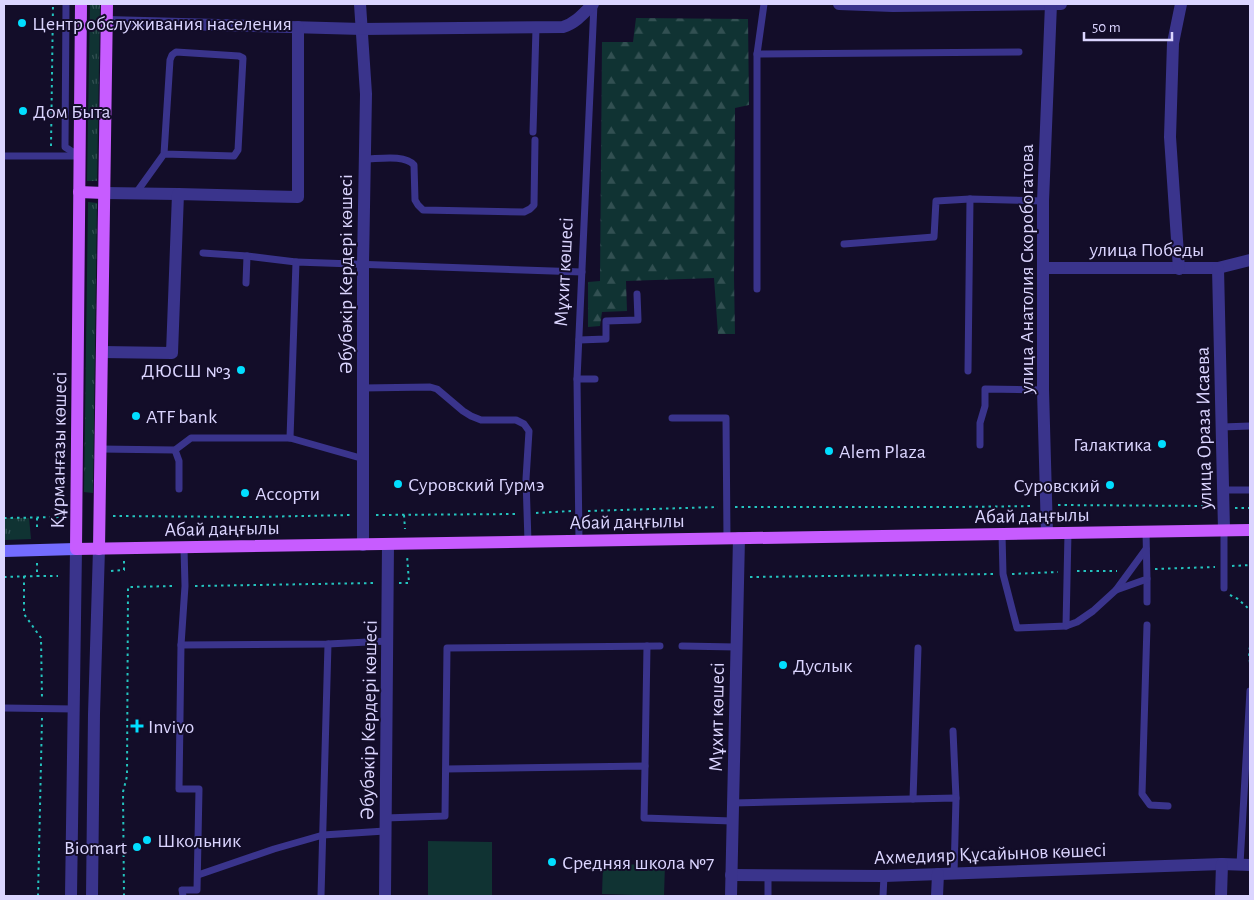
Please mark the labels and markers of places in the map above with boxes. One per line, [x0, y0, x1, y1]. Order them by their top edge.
place label: Центр обслуживания наcеления [32, 14, 292, 34]
marker: Центр обслуживания наcеления [16, 17, 28, 29]
place label: Дом Быта [33, 102, 111, 122]
marker: Дом Быта [17, 105, 29, 117]
place label: ДЮСШ №3 [142, 361, 231, 381]
marker: ДЮСШ №3 [235, 364, 247, 376]
place label: ATF bank [146, 407, 217, 427]
marker: ATF bank [130, 410, 142, 422]
place label: Галактика [1073, 435, 1152, 455]
marker: Галактика [1156, 438, 1168, 450]
place label: Alem Plaza [839, 442, 926, 462]
marker: Alem Plaza [823, 445, 835, 457]
place label: Суровский Гурмэ [408, 475, 544, 495]
place label: Суровский [1013, 476, 1100, 496]
marker: Суровский Гурмэ [392, 478, 404, 490]
marker: Суровский [1104, 479, 1116, 491]
place label: Ассорти [255, 484, 320, 504]
marker: Ассорти [239, 487, 251, 499]
place label: Дуслык [793, 656, 852, 676]
marker: Дуслык [777, 659, 789, 671]
place label: Invivo [148, 717, 194, 737]
marker: Invivo [130, 719, 144, 733]
place label: Школьник [157, 831, 241, 851]
marker: Школьник [141, 834, 153, 846]
place label: Biomart [64, 838, 128, 858]
marker: Biomart [131, 841, 143, 853]
place label: Средняя школа №7 [562, 853, 714, 873]
marker: Средняя школа №7 [546, 856, 558, 868]

